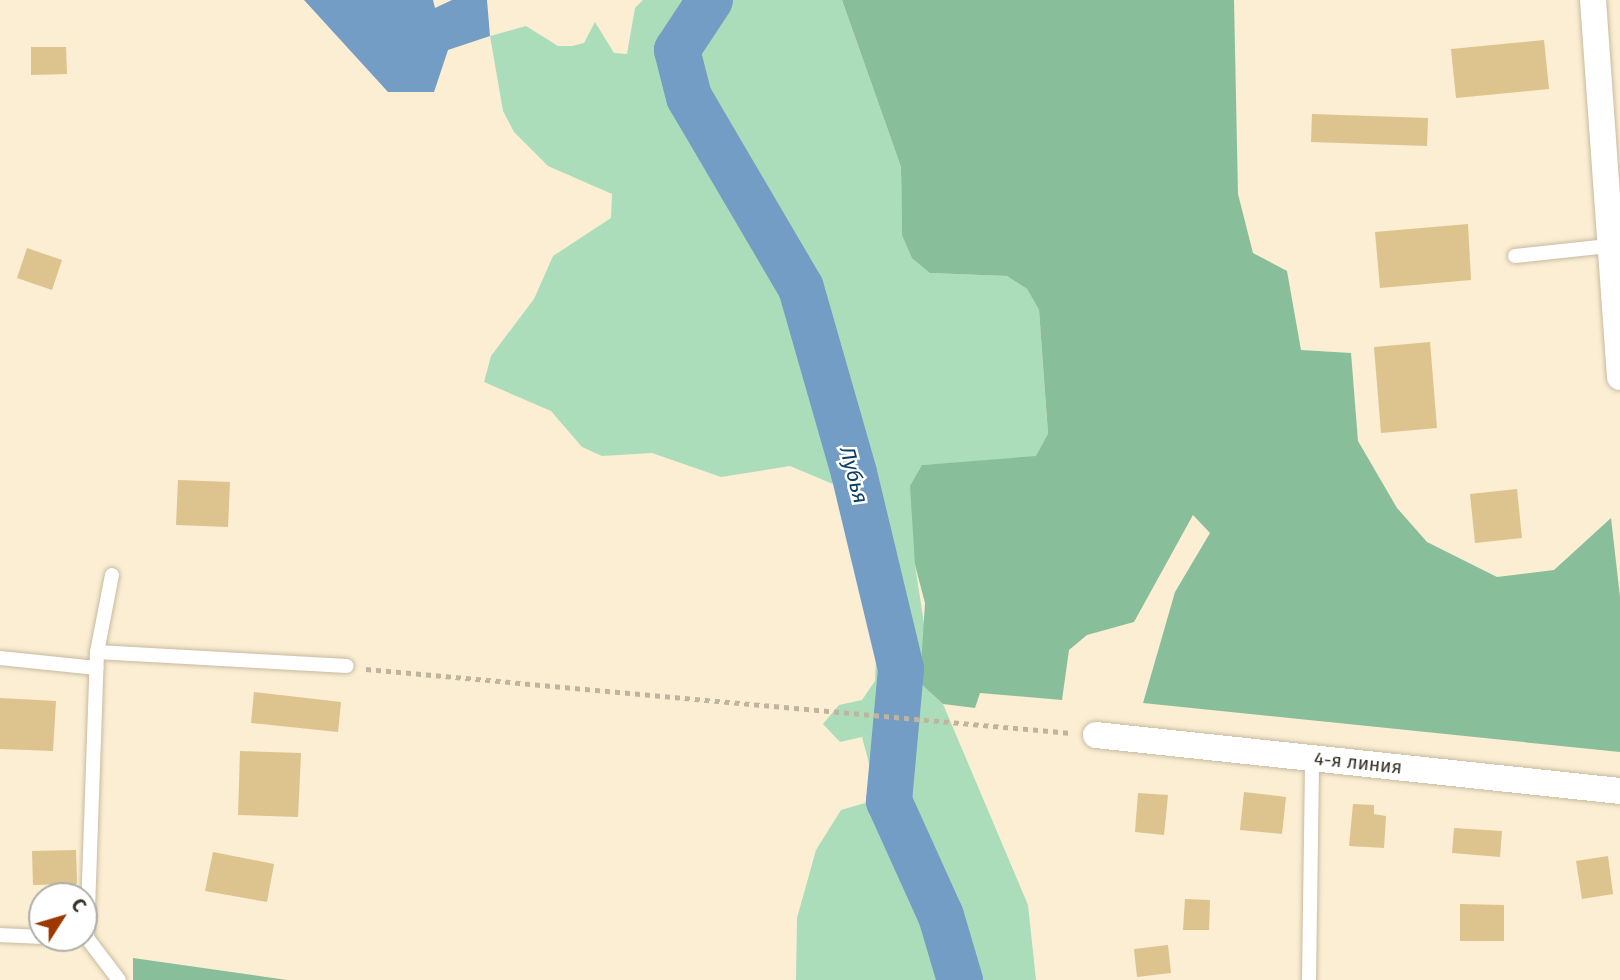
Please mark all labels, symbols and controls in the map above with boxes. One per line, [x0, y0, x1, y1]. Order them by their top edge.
water label: Лубья [834, 444, 874, 506]
street label: 4-я линия [1313, 747, 1403, 779]
north arrow [28, 882, 98, 952]
text: С [66, 894, 91, 917]

